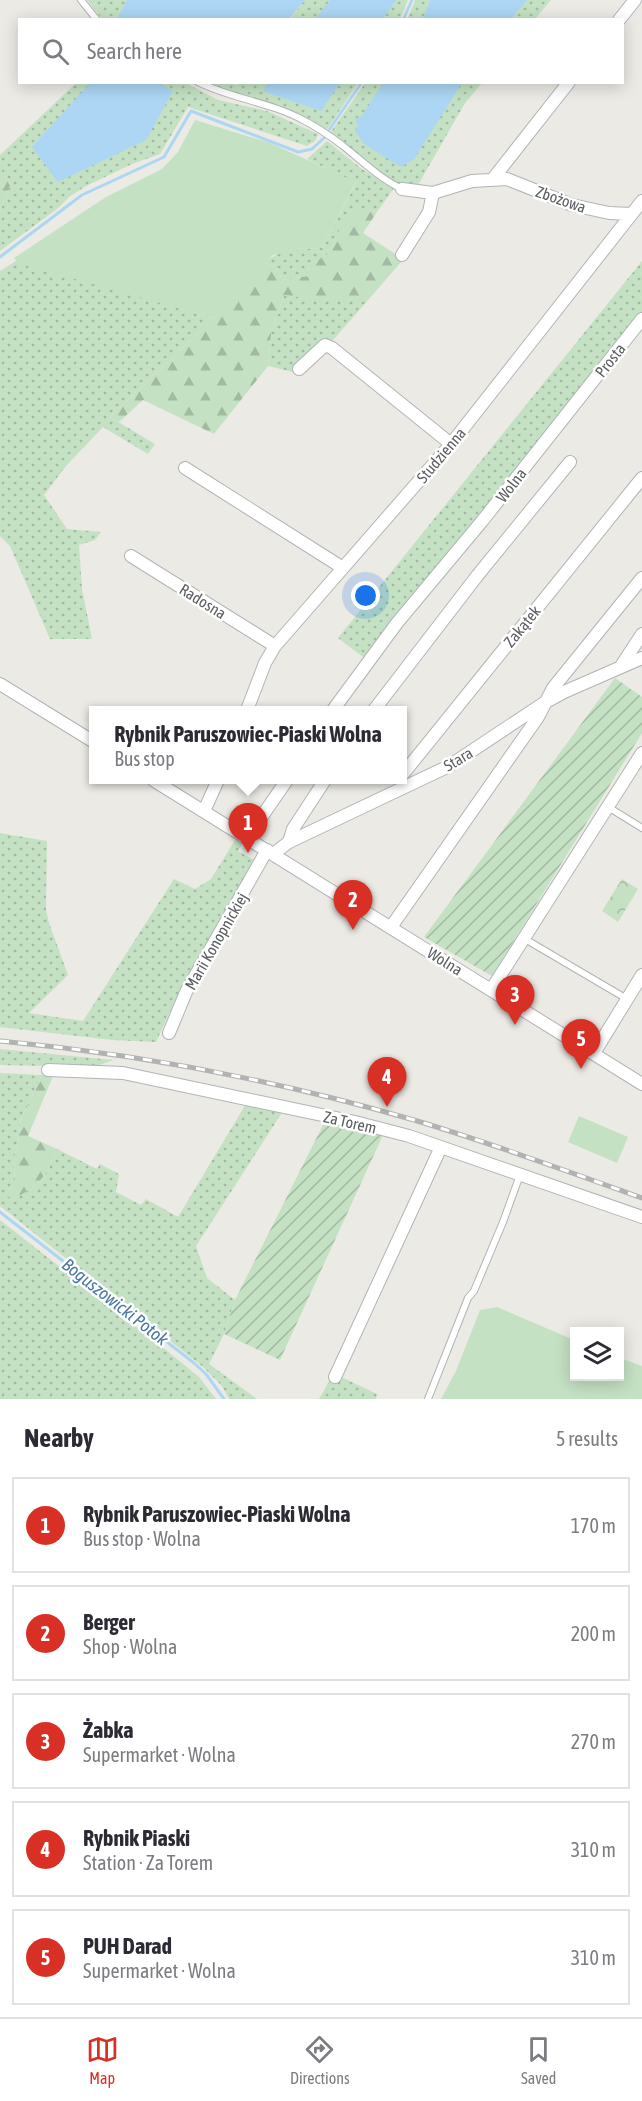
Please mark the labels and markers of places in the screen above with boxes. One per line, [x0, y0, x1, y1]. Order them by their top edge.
pin: 1 [228, 804, 268, 853]
pin: 2 [334, 880, 372, 930]
pin: 3 [496, 976, 534, 1025]
pin: 5 [562, 1020, 600, 1069]
pin: 4 [368, 1058, 406, 1107]

